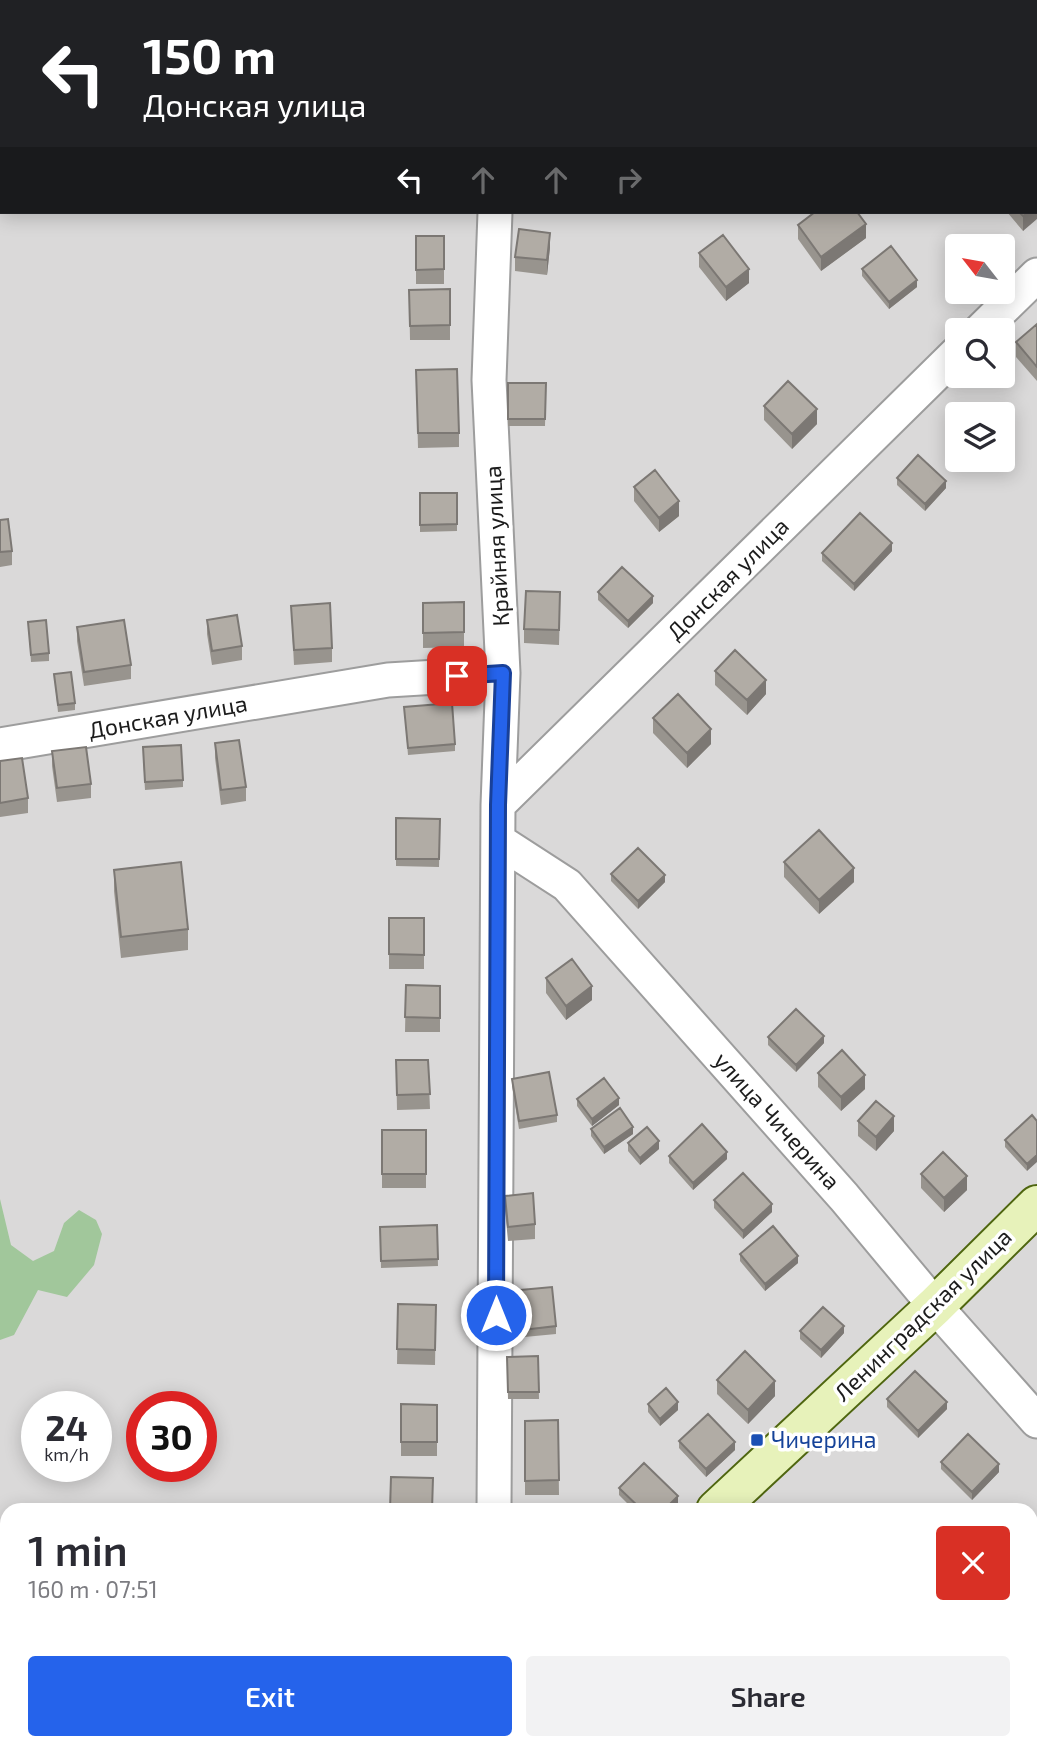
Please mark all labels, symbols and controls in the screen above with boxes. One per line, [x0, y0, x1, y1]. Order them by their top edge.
text: 150 m [143, 25, 276, 84]
icon: left [28, 28, 119, 119]
text: Донская улица [143, 85, 367, 123]
icon: left [391, 161, 429, 199]
icon: ahead [464, 161, 502, 199]
icon: ahead [537, 161, 575, 199]
icon: right [610, 161, 648, 199]
north arrow [945, 234, 1015, 304]
map controls [945, 234, 1015, 472]
button: search [945, 318, 1015, 388]
button: layers [945, 402, 1015, 472]
street label: Крайняя улица [478, 465, 515, 627]
street label: Донская улица [661, 512, 795, 646]
pin [427, 646, 487, 706]
icon: arrive [438, 657, 476, 695]
street label: Донская улица [86, 688, 250, 745]
street label: улица Чичерина [708, 1046, 847, 1195]
street label: Ленинградская улица [828, 1222, 1018, 1407]
position arrow [459, 1278, 533, 1352]
speed limit sign: 30 [126, 1391, 217, 1482]
text: 24 [45, 1406, 88, 1448]
place label: Чичерина [771, 1425, 877, 1453]
marker: Чичерина [749, 1432, 765, 1448]
text: km/h [44, 1443, 89, 1465]
text: 1 min [28, 1524, 128, 1574]
button: close [936, 1526, 1010, 1600]
text: 160 m · 07:51 [28, 1575, 158, 1603]
button: Exit [28, 1656, 512, 1736]
button: Share [526, 1656, 1010, 1736]

